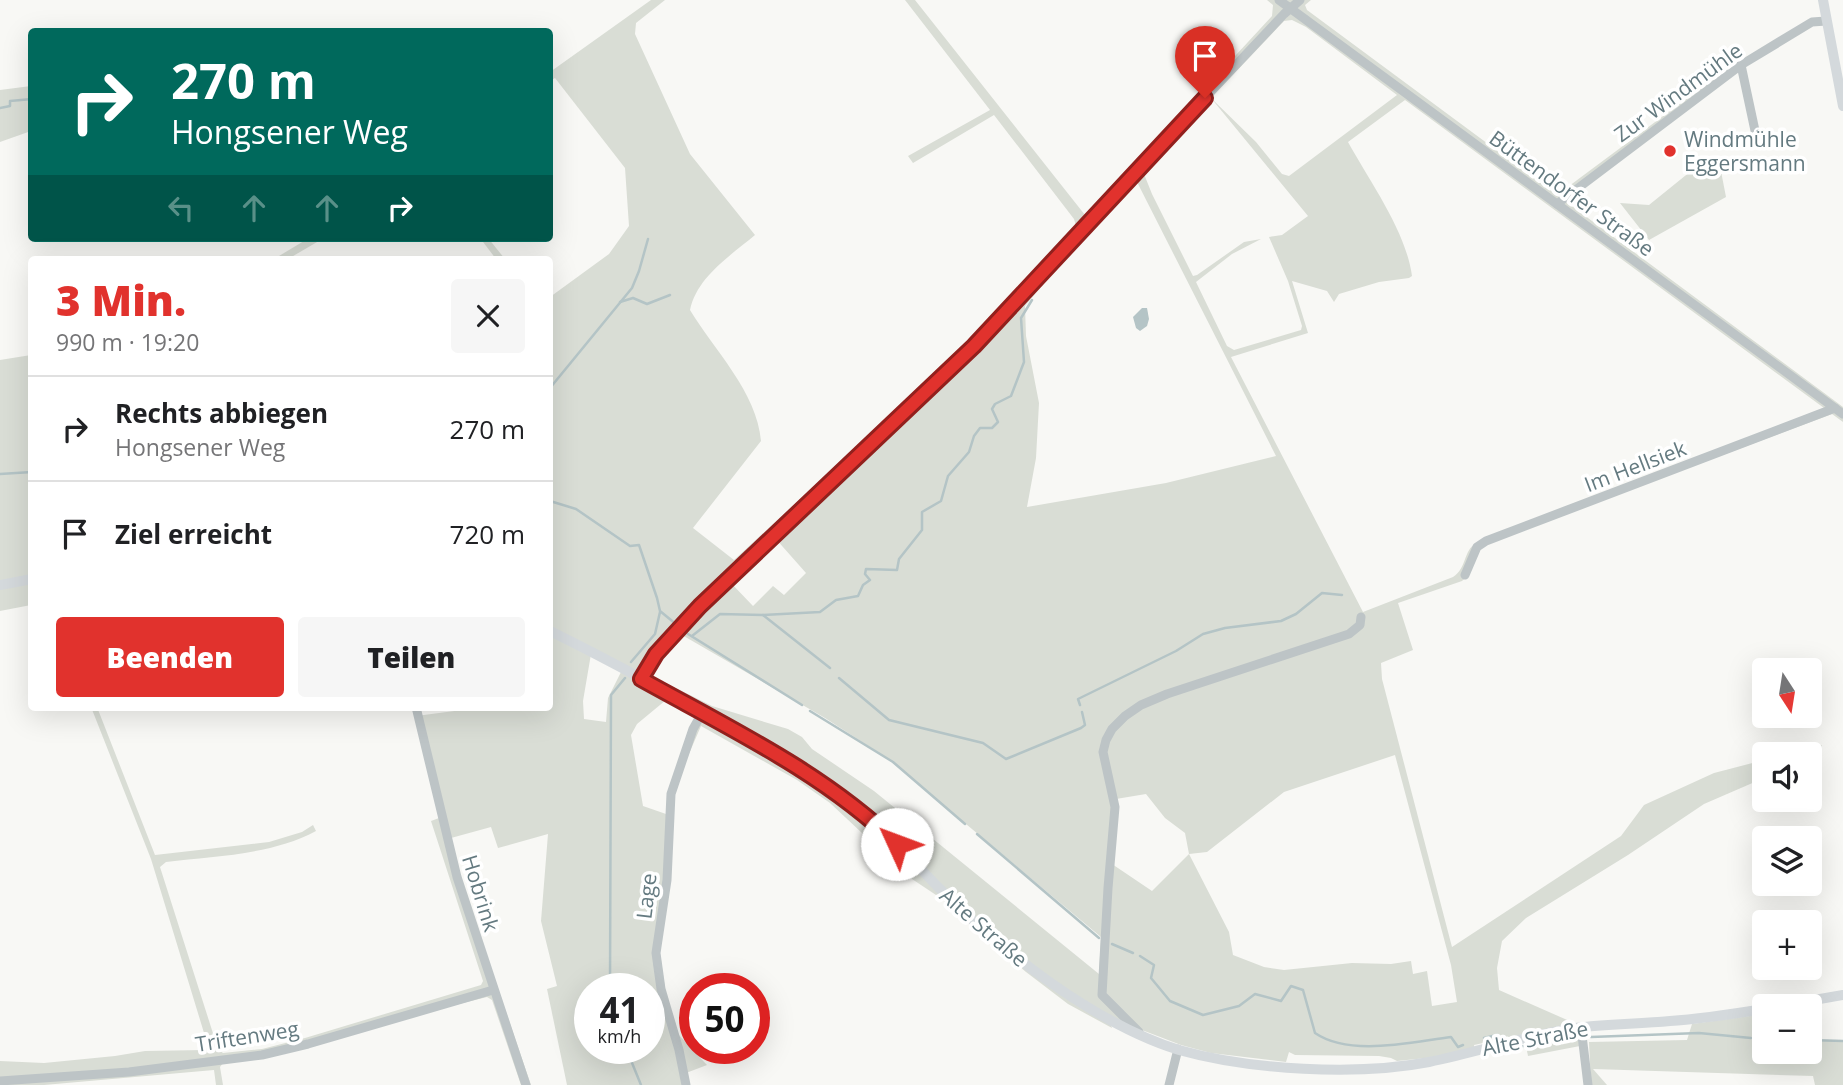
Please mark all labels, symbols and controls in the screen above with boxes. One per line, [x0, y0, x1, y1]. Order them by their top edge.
pin [1175, 26, 1235, 98]
street label: Zur Windmühle [1608, 36, 1748, 148]
icon: arrive [1186, 37, 1224, 75]
text: 270 m [171, 47, 316, 113]
icon: right [56, 56, 147, 147]
text: Hongsener Weg [171, 110, 408, 153]
street label: Büttendorfer Straße [1484, 124, 1660, 262]
place label: Windmühle Eggersmann [1684, 125, 1806, 177]
marker: Windmühle Eggersmann [1662, 143, 1678, 159]
icon: left [162, 189, 200, 227]
icon: ahead [235, 189, 273, 227]
icon: ahead [308, 189, 346, 227]
icon: right [381, 189, 419, 227]
text: 3 Min. [56, 271, 186, 328]
button: close [451, 279, 525, 353]
text: 990 m · 19:20 [56, 326, 199, 358]
text: Rechts abbiegen [115, 395, 328, 431]
icon: right [56, 410, 94, 448]
text: 270 m [450, 411, 525, 447]
text: Hongsener Weg [115, 431, 285, 463]
street label: Im Hellsiek [1580, 434, 1690, 498]
icon: arrive [56, 515, 94, 553]
text: Ziel erreicht [115, 516, 272, 552]
text: 720 m [450, 516, 525, 552]
button: Beenden [56, 617, 284, 697]
button: Teilen [298, 617, 525, 697]
north arrow [1752, 658, 1822, 728]
map controls [1752, 658, 1822, 1064]
button: sound [1752, 742, 1822, 812]
position arrow [860, 807, 934, 881]
button: layers [1752, 826, 1822, 896]
street label: Hobrink [456, 851, 506, 935]
street label: Lage [629, 872, 663, 920]
street label: Alte Straße [934, 881, 1034, 973]
button: + [1752, 910, 1822, 980]
speed limit sign: 50 [679, 973, 770, 1064]
text: 41 [599, 986, 640, 1033]
button: − [1752, 994, 1822, 1064]
street label: Triftenweg [193, 1014, 301, 1058]
street label: Alte Straße [1480, 1014, 1590, 1062]
text: km/h [598, 1024, 641, 1048]

